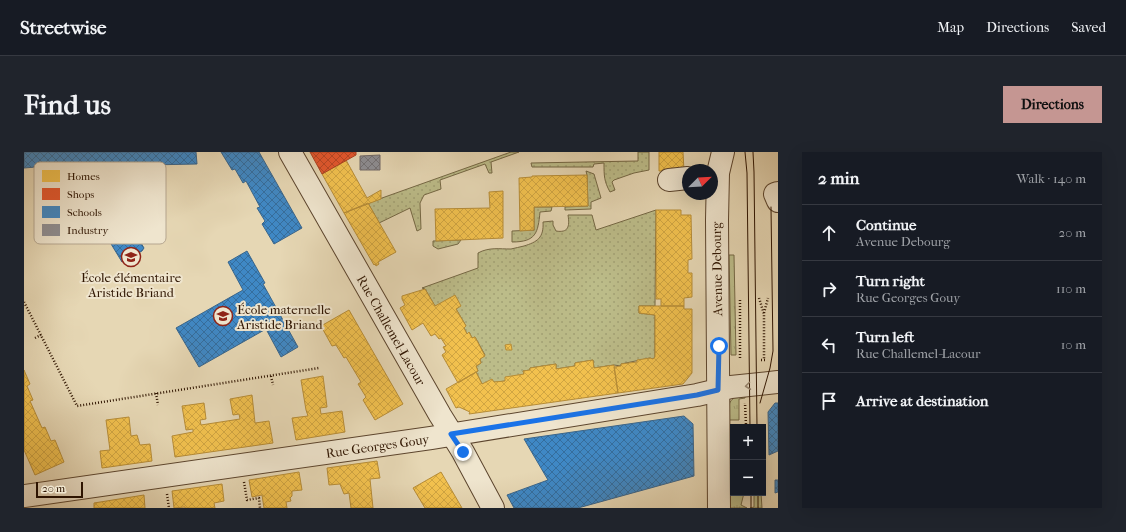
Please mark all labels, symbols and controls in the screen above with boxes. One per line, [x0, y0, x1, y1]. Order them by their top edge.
text: Streetwise [20, 17, 106, 39]
text: Map [937, 19, 964, 36]
text: Directions [986, 19, 1049, 36]
text: Saved [1071, 19, 1106, 36]
button: Directions [1003, 86, 1102, 123]
text: Find us [24, 88, 111, 121]
legend [34, 162, 166, 244]
north arrow [682, 164, 718, 200]
text: 2 min [818, 168, 859, 188]
text: Homes [67, 170, 100, 183]
text: Walk · 140 m [1017, 171, 1086, 186]
text: Shops [67, 188, 94, 201]
text: Schools [67, 206, 102, 219]
text: Continue [856, 216, 916, 234]
street label: Avenue Debourg [709, 221, 725, 317]
icon: ahead [818, 222, 840, 244]
text: Industry [67, 224, 109, 237]
text: 20 m [1059, 225, 1086, 240]
text: Avenue Debourg [856, 234, 950, 249]
school or university icon: École élémentaire Aristide Briand [120, 246, 142, 268]
place label: École élémentaire Aristide Briand [81, 270, 182, 300]
street label: Rue Challemel-Lacour [354, 272, 429, 388]
text: Turn right [856, 272, 925, 290]
icon: right [818, 278, 840, 300]
text: 110 m [1056, 281, 1086, 296]
text: Rue Georges Gouy [856, 290, 960, 305]
place label: École maternelle Aristide Briand [236, 302, 331, 332]
school or university icon: École maternelle Aristide Briand [212, 305, 234, 327]
text: Turn left [856, 328, 914, 346]
icon: left [818, 334, 840, 356]
route start [710, 337, 728, 355]
text: 10 m [1061, 337, 1086, 352]
text: Rue Challemel-Lacour [856, 346, 980, 361]
one-way arrow [745, 381, 751, 390]
icon: arrive [818, 390, 840, 412]
text: Arrive at destination [856, 392, 988, 410]
map controls [730, 424, 766, 496]
button: + [730, 424, 766, 460]
street label: Rue Georges Gouy [325, 431, 431, 460]
route end [454, 443, 472, 461]
button: − [730, 460, 766, 496]
scale bar [36, 480, 83, 499]
text: 20 m [42, 482, 65, 495]

